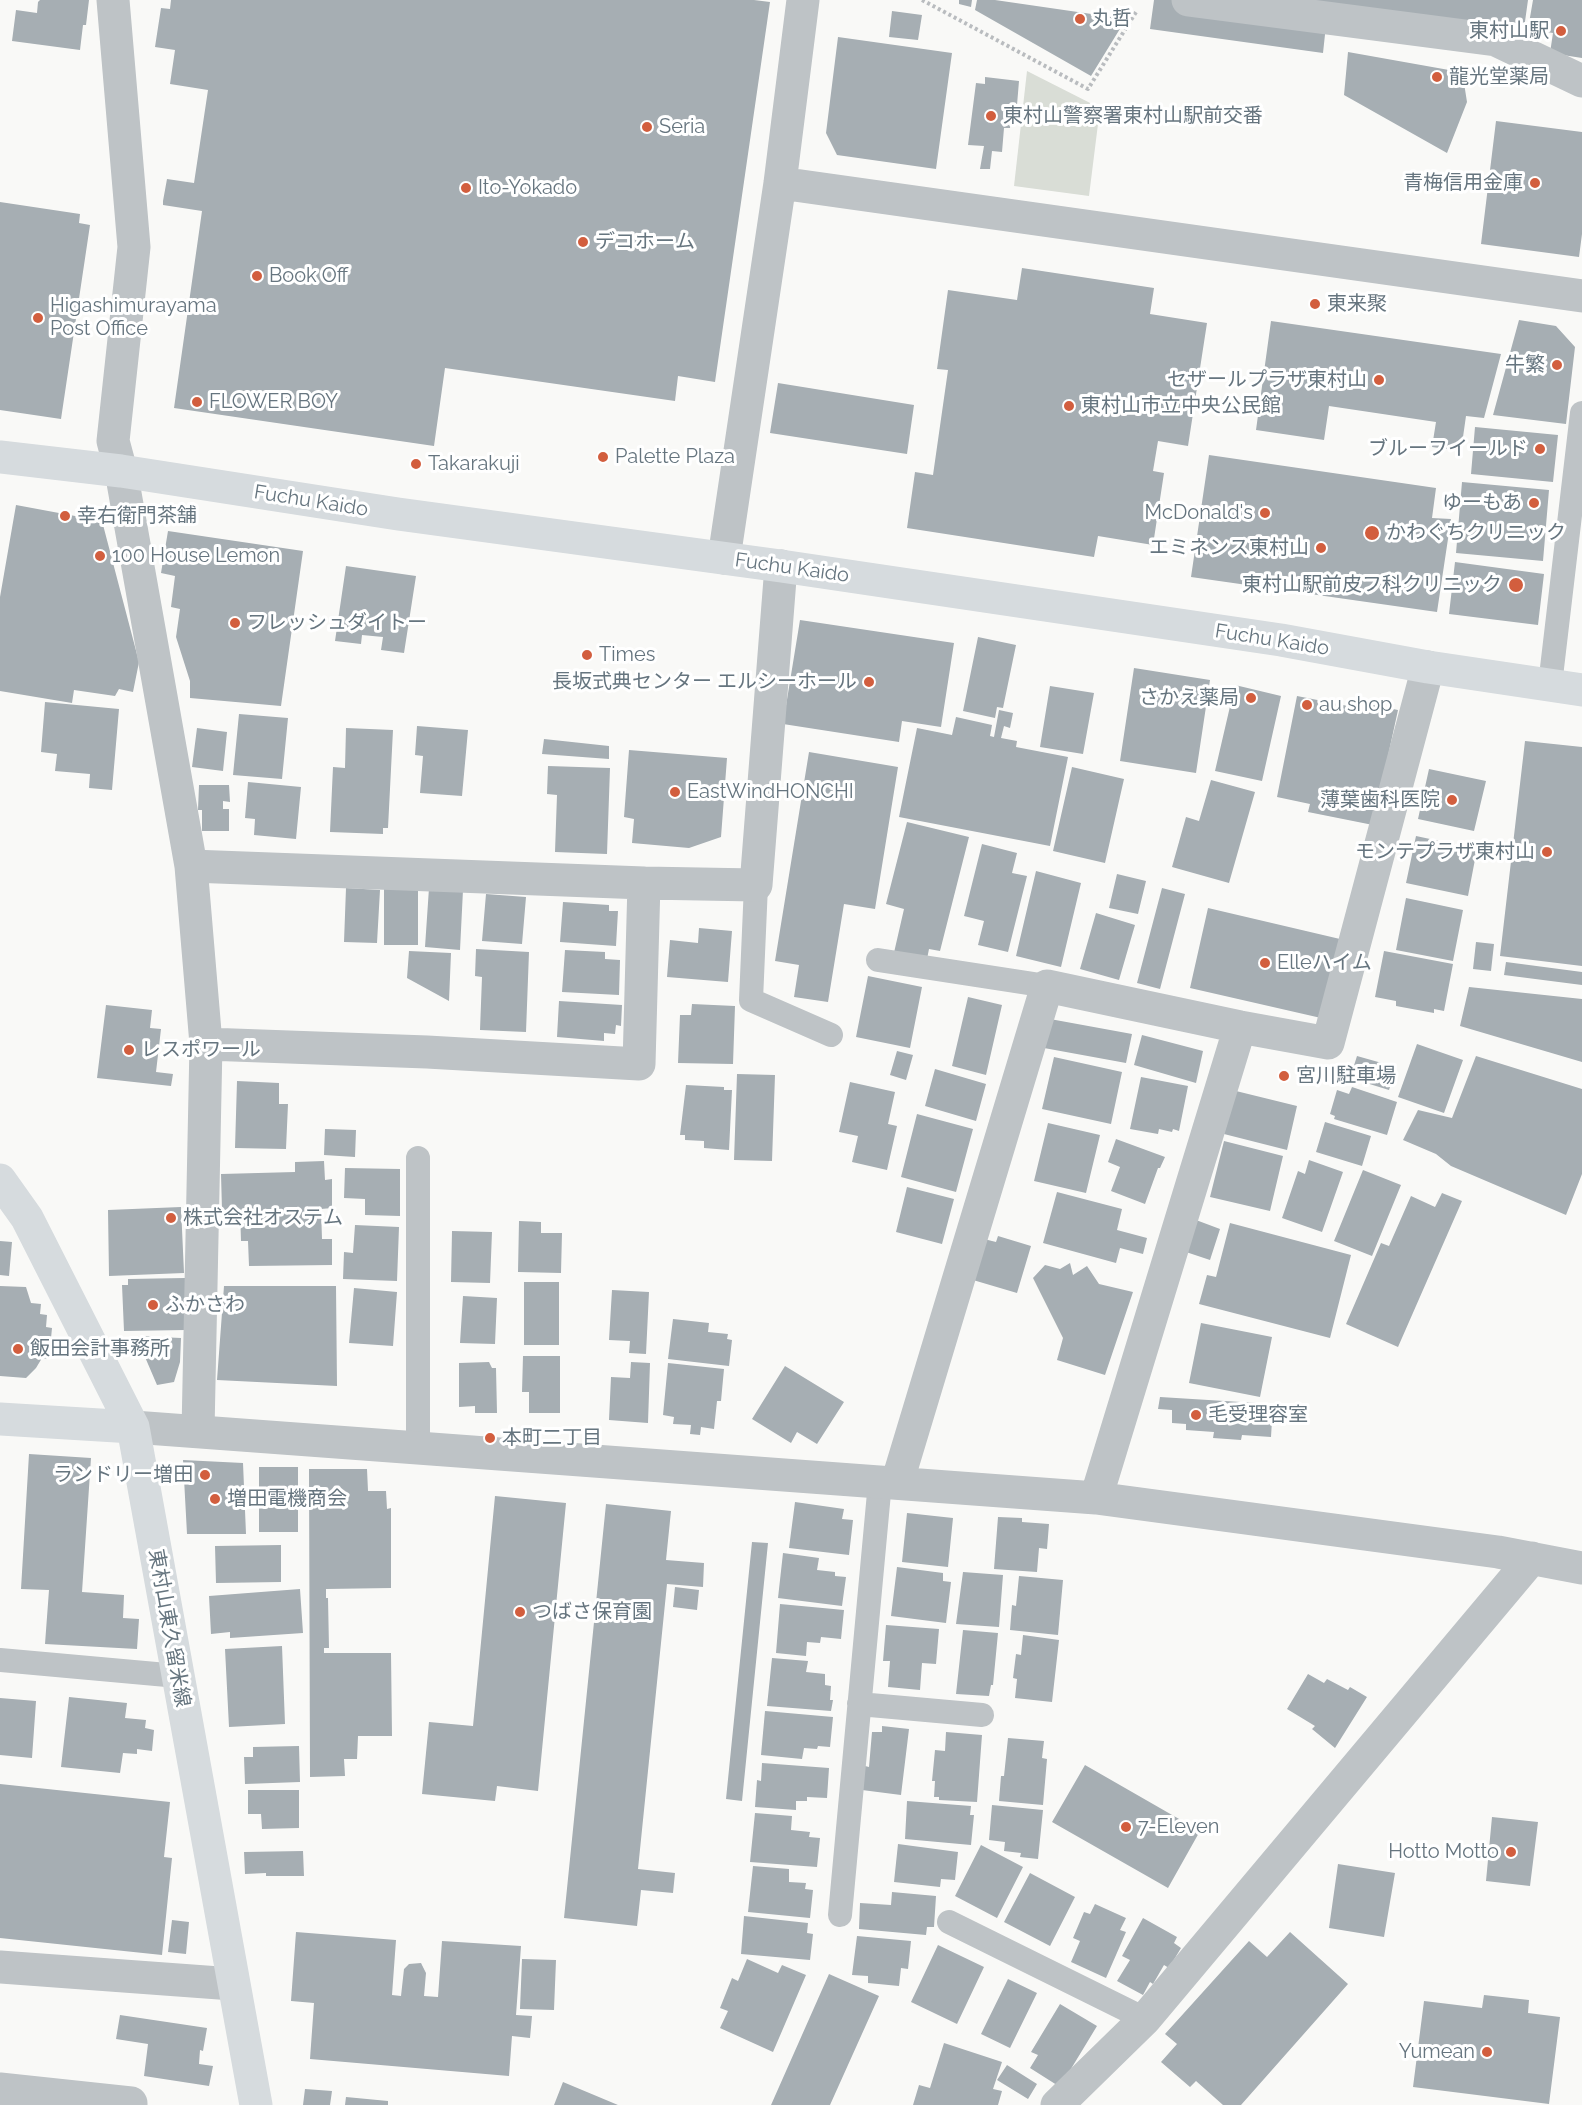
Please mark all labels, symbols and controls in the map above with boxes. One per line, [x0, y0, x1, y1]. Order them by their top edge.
place label: 丸哲 [1092, 7, 1132, 31]
marker: 丸哲 [1073, 12, 1087, 26]
place label: 東村山駅 [1469, 19, 1549, 43]
marker: 東村山駅 [1554, 24, 1568, 38]
place label: 龍光堂薬局 [1449, 65, 1549, 89]
marker: 龍光堂薬局 [1430, 70, 1444, 84]
place label: 東村山警察署東村山駅前交番 [1003, 104, 1263, 128]
marker: 東村山警察署東村山駅前交番 [984, 109, 998, 123]
place label: Seria [659, 115, 705, 139]
marker: Seria [640, 120, 654, 134]
place label: 青梅信用金庫 [1403, 171, 1523, 195]
place label: Ito-Yokado [478, 176, 577, 200]
marker: 青梅信用金庫 [1528, 176, 1542, 190]
marker: Ito-Yokado [459, 181, 473, 195]
place label: デコホーム [595, 230, 695, 254]
marker: デコホーム [576, 235, 590, 249]
place label: Book Off [269, 264, 348, 288]
marker: Book Off [250, 269, 264, 283]
place label: 東来聚 [1327, 292, 1387, 316]
place label: Higashimurayama Post Office [50, 294, 217, 341]
marker: 東来聚 [1308, 297, 1322, 311]
marker: Higashimurayama Post Office [31, 311, 45, 325]
place label: 牛繁 [1505, 353, 1545, 377]
marker: 牛繁 [1550, 358, 1564, 372]
place label: セザールプラザ東村山 [1167, 368, 1367, 392]
marker: セザールプラザ東村山 [1372, 373, 1386, 387]
place label: FLOWER BOY [209, 390, 338, 414]
place label: 東村山市立中央公民館 [1081, 394, 1281, 418]
marker: FLOWER BOY [190, 395, 204, 409]
marker: 東村山市立中央公民館 [1062, 399, 1076, 413]
place label: ブルーフイールド [1368, 437, 1528, 461]
marker: ブルーフイールド [1533, 442, 1547, 456]
place label: Palette Plaza [615, 445, 735, 469]
marker: Palette Plaza [596, 450, 610, 464]
place label: Takarakuji [428, 452, 520, 476]
marker: Takarakuji [409, 457, 423, 471]
street label: Fuchu Kaido [252, 480, 370, 522]
place label: ゆーもあ [1442, 491, 1522, 515]
marker: ゆーもあ [1527, 496, 1541, 510]
place label: McDonald's [1145, 501, 1253, 525]
place label: 幸右衛門茶舗 [77, 504, 197, 528]
marker: McDonald's [1258, 506, 1272, 520]
marker: 幸右衛門茶舗 [58, 509, 72, 523]
place label: かわぐちクリニック [1386, 521, 1566, 545]
marker: かわぐちクリニック [1363, 524, 1381, 542]
place label: エミネンス東村山 [1149, 536, 1309, 560]
marker: エミネンス東村山 [1314, 541, 1328, 555]
place label: 100 House Lemon [112, 544, 280, 568]
street label: Fuchu Kaido [733, 548, 851, 588]
marker: 100 House Lemon [93, 549, 107, 563]
place label: 東村山駅前皮フ科クリニック [1242, 573, 1502, 597]
marker: 東村山駅前皮フ科クリニック [1507, 576, 1525, 594]
place label: フレッシュダイトー [247, 611, 427, 635]
marker: フレッシュダイトー [228, 616, 242, 630]
street label: Fuchu Kaido [1213, 619, 1331, 661]
place label: Times [599, 643, 655, 667]
marker: Times [580, 648, 594, 662]
place label: 長坂式典センター エルシーホール [552, 670, 857, 694]
marker: 長坂式典センター エルシーホール [862, 675, 876, 689]
place label: さかえ薬局 [1139, 686, 1239, 710]
marker: さかえ薬局 [1244, 691, 1258, 705]
place label: au shop [1319, 693, 1392, 717]
marker: au shop [1300, 698, 1314, 712]
place label: EastWindHONCHI [687, 780, 854, 804]
marker: EastWindHONCHI [668, 785, 682, 799]
place label: 薄葉歯科医院 [1320, 788, 1440, 812]
marker: 薄葉歯科医院 [1445, 793, 1459, 807]
place label: モンテプラザ東村山 [1355, 840, 1535, 864]
marker: モンテプラザ東村山 [1540, 845, 1554, 859]
place label: Elleハイム [1277, 951, 1372, 975]
marker: Elleハイム [1258, 956, 1272, 970]
place label: レスポワール [141, 1038, 261, 1062]
marker: レスポワール [122, 1043, 136, 1057]
place label: 宮川駐車場 [1296, 1064, 1396, 1088]
marker: 宮川駐車場 [1277, 1069, 1291, 1083]
place label: 株式会社オステム [183, 1206, 343, 1230]
marker: 株式会社オステム [164, 1211, 178, 1225]
place label: ふかさわ [165, 1293, 245, 1317]
marker: ふかさわ [146, 1298, 160, 1312]
place label: 飯田会計事務所 [30, 1337, 170, 1361]
marker: 飯田会計事務所 [11, 1342, 25, 1356]
place label: 毛受理容室 [1208, 1403, 1308, 1427]
marker: 毛受理容室 [1189, 1408, 1203, 1422]
place label: 本町二丁目 [502, 1426, 602, 1450]
marker: 本町二丁目 [483, 1431, 497, 1445]
place label: ランドリー増田 [53, 1463, 193, 1487]
marker: ランドリー増田 [198, 1468, 212, 1482]
place label: 増田電機商会 [227, 1487, 347, 1511]
marker: 増田電機商会 [208, 1492, 222, 1506]
street label: 東村山東久留米線 [143, 1547, 195, 1709]
place label: つばさ保育園 [532, 1600, 652, 1624]
marker: つばさ保育園 [513, 1605, 527, 1619]
place label: 7-Eleven [1138, 1815, 1219, 1839]
marker: 7-Eleven [1119, 1820, 1133, 1834]
place label: Hotto Motto [1388, 1840, 1499, 1864]
marker: Hotto Motto [1504, 1845, 1518, 1859]
place label: Yumean [1399, 2040, 1475, 2064]
marker: Yumean [1480, 2045, 1494, 2059]

